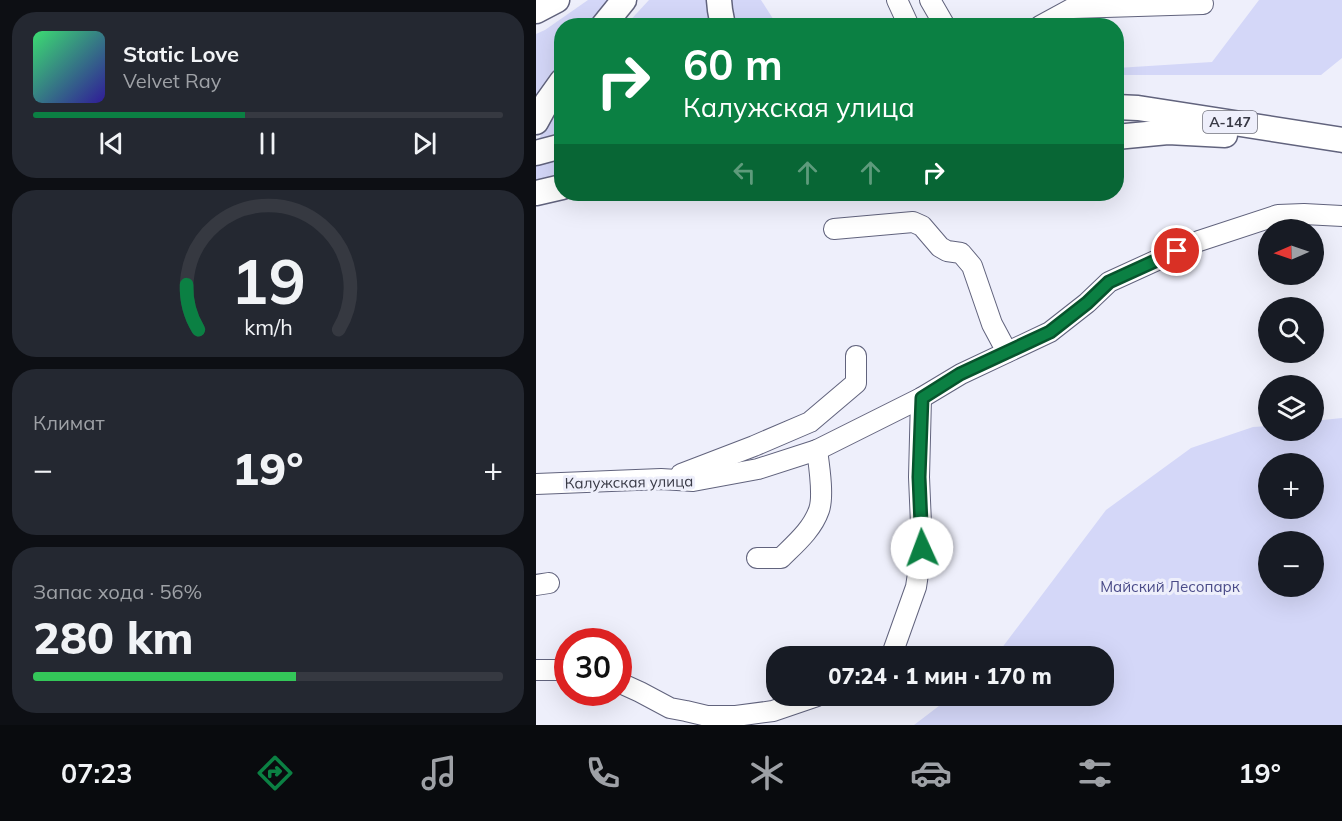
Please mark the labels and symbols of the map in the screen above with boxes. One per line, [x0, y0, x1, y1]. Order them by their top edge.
road number: А-147 [1203, 111, 1257, 133]
north arrow [1258, 219, 1324, 285]
pin [1151, 225, 1202, 276]
street label: Калужская улица [564, 471, 694, 493]
position arrow [890, 516, 954, 580]
park label: Майский Лесопарк [1100, 577, 1241, 596]
speed limit sign: 30 [554, 628, 632, 706]

